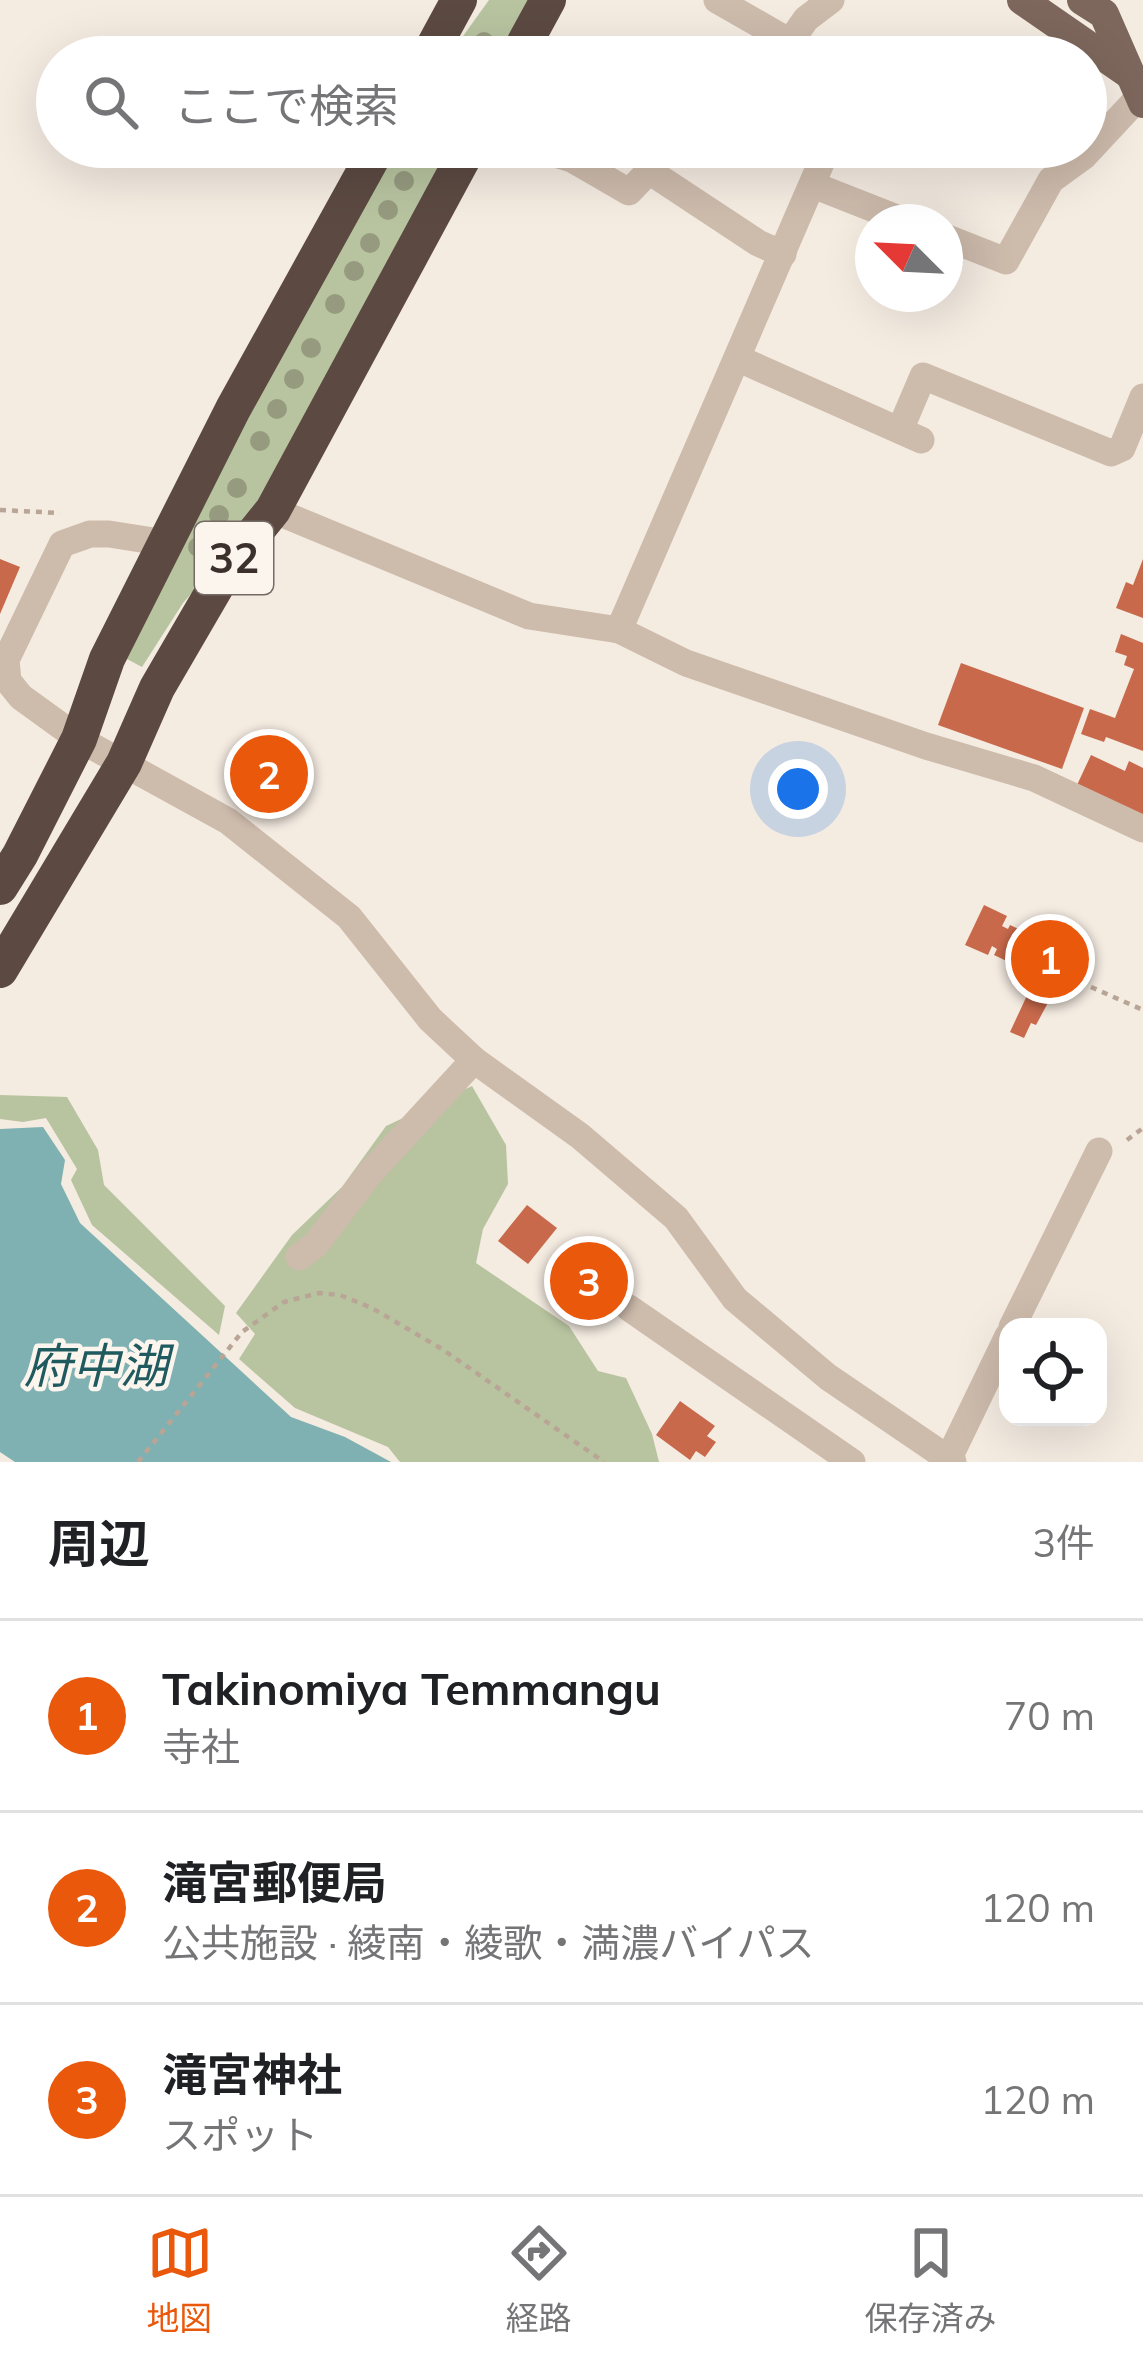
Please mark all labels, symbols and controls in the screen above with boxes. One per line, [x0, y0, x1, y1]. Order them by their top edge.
search box [36, 36, 1107, 168]
icon: search [78, 69, 144, 135]
text: ここで検索 [174, 77, 399, 133]
north arrow [855, 204, 963, 312]
road number: 32 [195, 522, 273, 594]
pin: 2 [230, 729, 308, 819]
your location [768, 759, 828, 819]
pin: 1 [1011, 914, 1089, 1004]
pin: 3 [550, 1236, 628, 1326]
map controls [999, 1318, 1107, 1426]
button: locate [999, 1318, 1107, 1426]
water label: 府中湖 [24, 1335, 175, 1395]
text: 周辺 [48, 1511, 150, 1575]
text: 3件 [1033, 1518, 1095, 1567]
text: Takinomiya Temmangu [162, 1660, 661, 1716]
text: 1 [75, 1691, 99, 1740]
text: 70 m [1004, 1691, 1095, 1740]
text: 寺社 [162, 1722, 240, 1771]
text: 滝宮郵便局 [162, 1854, 387, 1910]
text: 2 [75, 1883, 99, 1932]
text: 120 m [980, 1883, 1095, 1932]
text: 公共施設 · 綾南・綾歌・満濃バイパス [162, 1918, 815, 1967]
text: 滝宮神社 [162, 2046, 342, 2102]
text: 3 [75, 2075, 99, 2124]
text: 120 m [980, 2075, 1095, 2124]
text: スポット [162, 2110, 318, 2159]
tab: 地図 [147, 2220, 213, 2340]
tab: 経路 [506, 2220, 572, 2340]
tab: 保存済み [865, 2220, 997, 2340]

